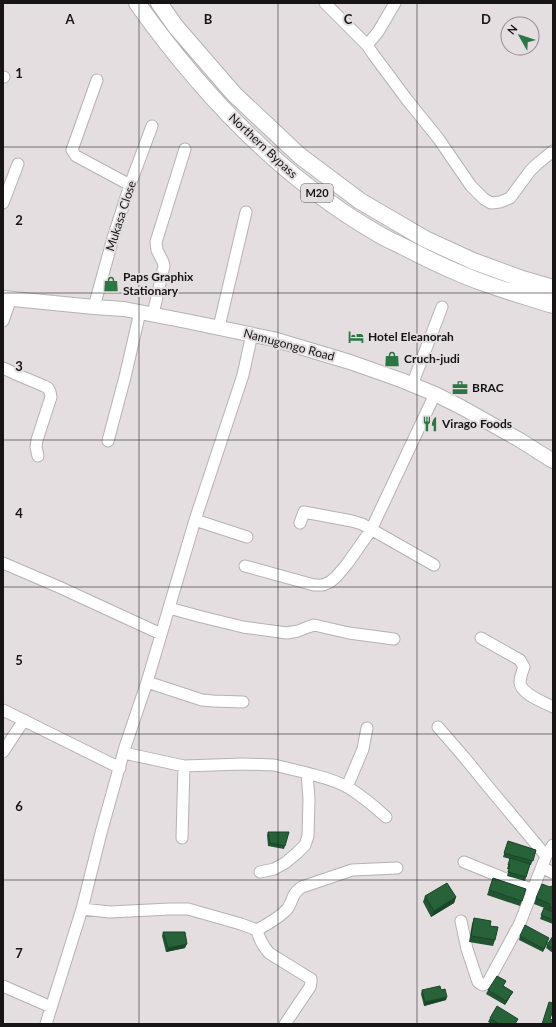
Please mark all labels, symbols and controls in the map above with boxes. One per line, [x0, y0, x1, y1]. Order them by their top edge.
text: A [64, 11, 75, 27]
text: B [204, 11, 213, 27]
text: C [344, 11, 353, 27]
text: D [481, 11, 491, 27]
north arrow [500, 16, 540, 56]
text: N [504, 22, 520, 37]
text: 1 [15, 65, 23, 81]
street label: Northern Bypass [226, 110, 301, 181]
street label: Mukasa Close [102, 179, 139, 253]
road number: M20 [301, 184, 333, 202]
text: 2 [15, 212, 23, 228]
place label: Paps Graphix Stationary [123, 269, 194, 298]
shop icon: Paps Graphix Stationary [102, 275, 120, 293]
street label: Namugongo Road [242, 325, 336, 364]
hotel icon: Hotel Eleanorah [347, 328, 365, 346]
place label: Hotel Eleanorah [368, 329, 454, 344]
shop icon: Cruch-judi [383, 350, 401, 368]
place label: Cruch-judi [404, 351, 460, 366]
text: 3 [15, 358, 23, 374]
office icon: BRAC [451, 379, 469, 397]
place label: BRAC [472, 380, 504, 395]
restaurant icon: Virago Foods [421, 415, 439, 433]
place label: Virago Foods [441, 416, 512, 431]
text: 4 [15, 505, 23, 521]
text: 5 [15, 652, 23, 668]
text: 6 [15, 798, 23, 814]
text: 7 [15, 945, 23, 961]

